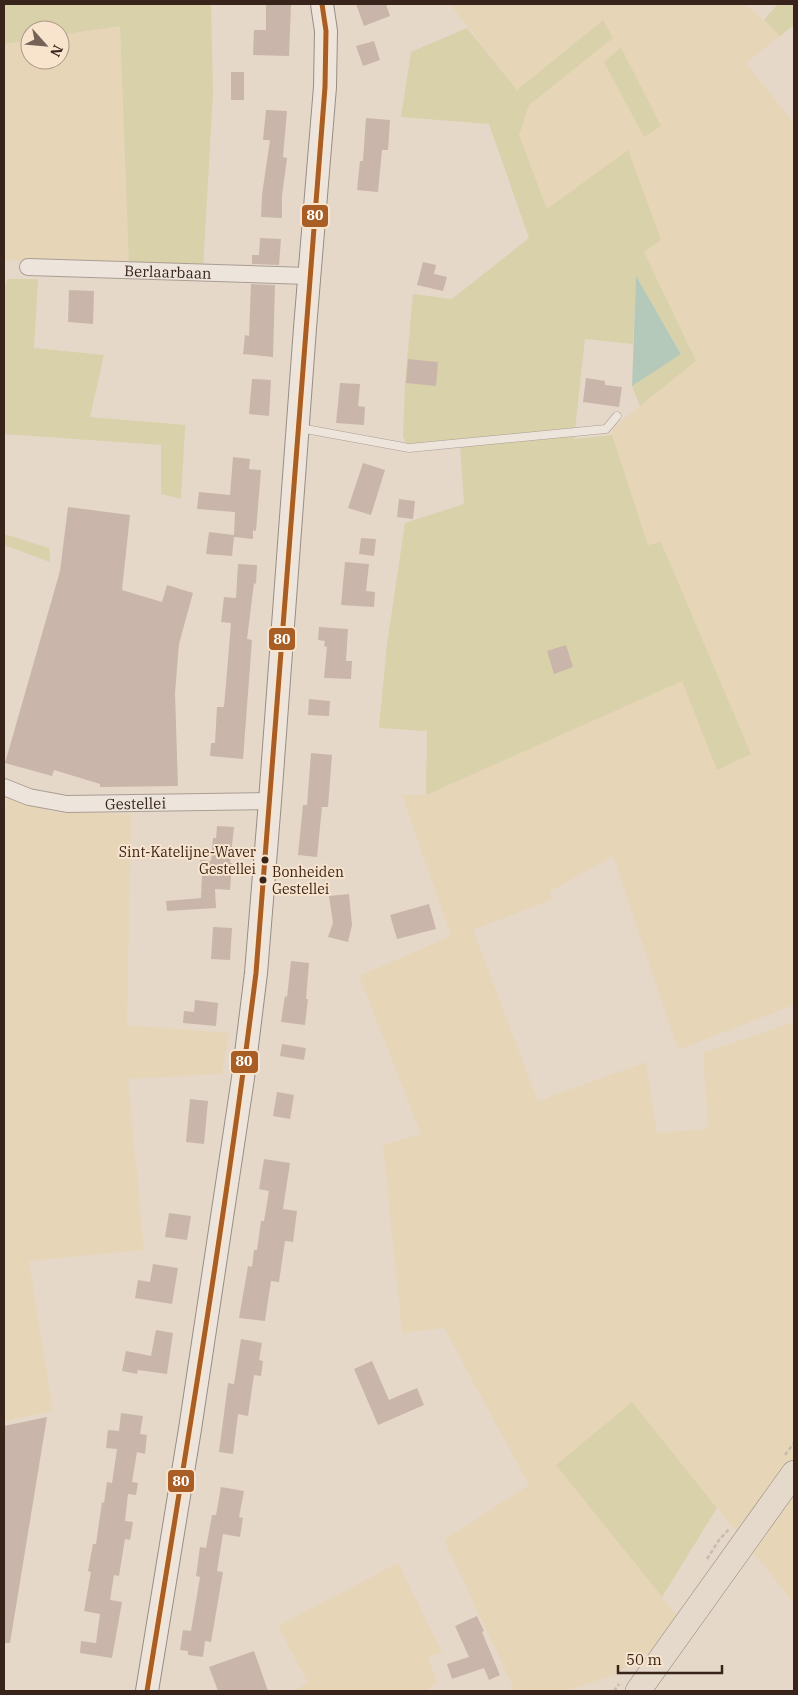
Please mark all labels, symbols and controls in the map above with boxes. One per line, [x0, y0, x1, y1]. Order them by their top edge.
north arrow [20, 20, 70, 70]
text: N [46, 42, 67, 60]
line badge: 80 [301, 204, 329, 228]
text: 80 [307, 206, 323, 224]
street label: Berlaarbaan [124, 261, 212, 282]
line badge: 80 [268, 627, 296, 651]
text: 80 [274, 630, 290, 648]
street label: Gestellei [105, 793, 166, 813]
place label: Sint-Katelijne-Waver Gestellei [119, 843, 257, 878]
marker: Sint-Katelijne-Waver Gestellei [260, 855, 270, 865]
place label: Bonheiden Gestellei [272, 863, 344, 898]
marker: Bonheiden Gestellei [258, 875, 268, 885]
line badge: 80 [230, 1050, 259, 1074]
text: 80 [236, 1052, 252, 1070]
line badge: 80 [167, 1469, 195, 1493]
text: 80 [173, 1472, 189, 1490]
scale bar [618, 1642, 722, 1674]
text: 50 m [626, 1650, 662, 1669]

